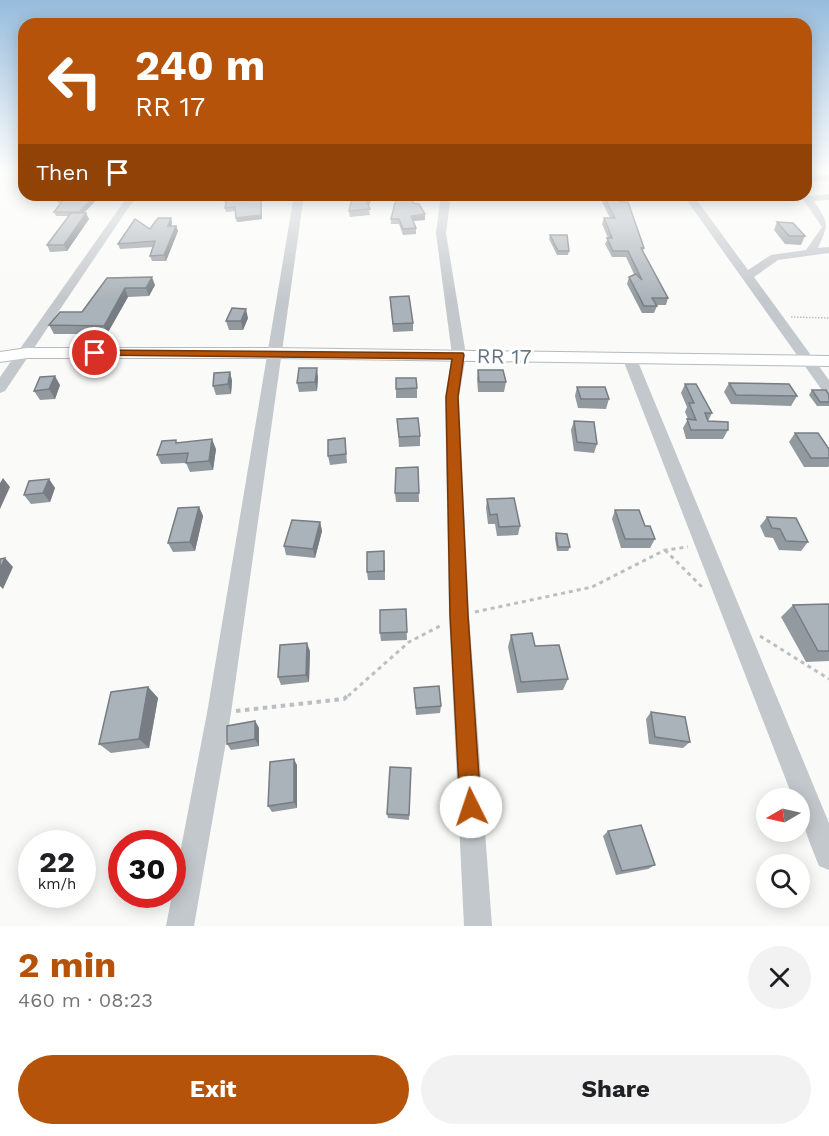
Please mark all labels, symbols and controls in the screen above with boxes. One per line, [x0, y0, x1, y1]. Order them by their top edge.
text: 240 m [135, 41, 265, 90]
icon: left [36, 42, 114, 120]
text: RR 17 [135, 91, 205, 123]
icon: arrive [101, 156, 134, 189]
text: Then [36, 160, 89, 185]
pin [69, 327, 120, 378]
icon: arrive [78, 336, 111, 369]
street label: RR 17 [476, 343, 532, 369]
position arrow [439, 775, 503, 839]
north arrow [756, 788, 810, 842]
map controls [756, 788, 810, 908]
speed limit sign: 30 [108, 830, 186, 908]
text: 22 [39, 844, 75, 879]
button: search [756, 854, 810, 908]
text: km/h [38, 875, 76, 893]
text: 2 min [18, 944, 116, 986]
button: close [748, 946, 811, 1009]
text: 460 m · 08:23 [18, 988, 153, 1012]
button: Exit [18, 1055, 409, 1124]
button: Share [421, 1055, 811, 1124]

